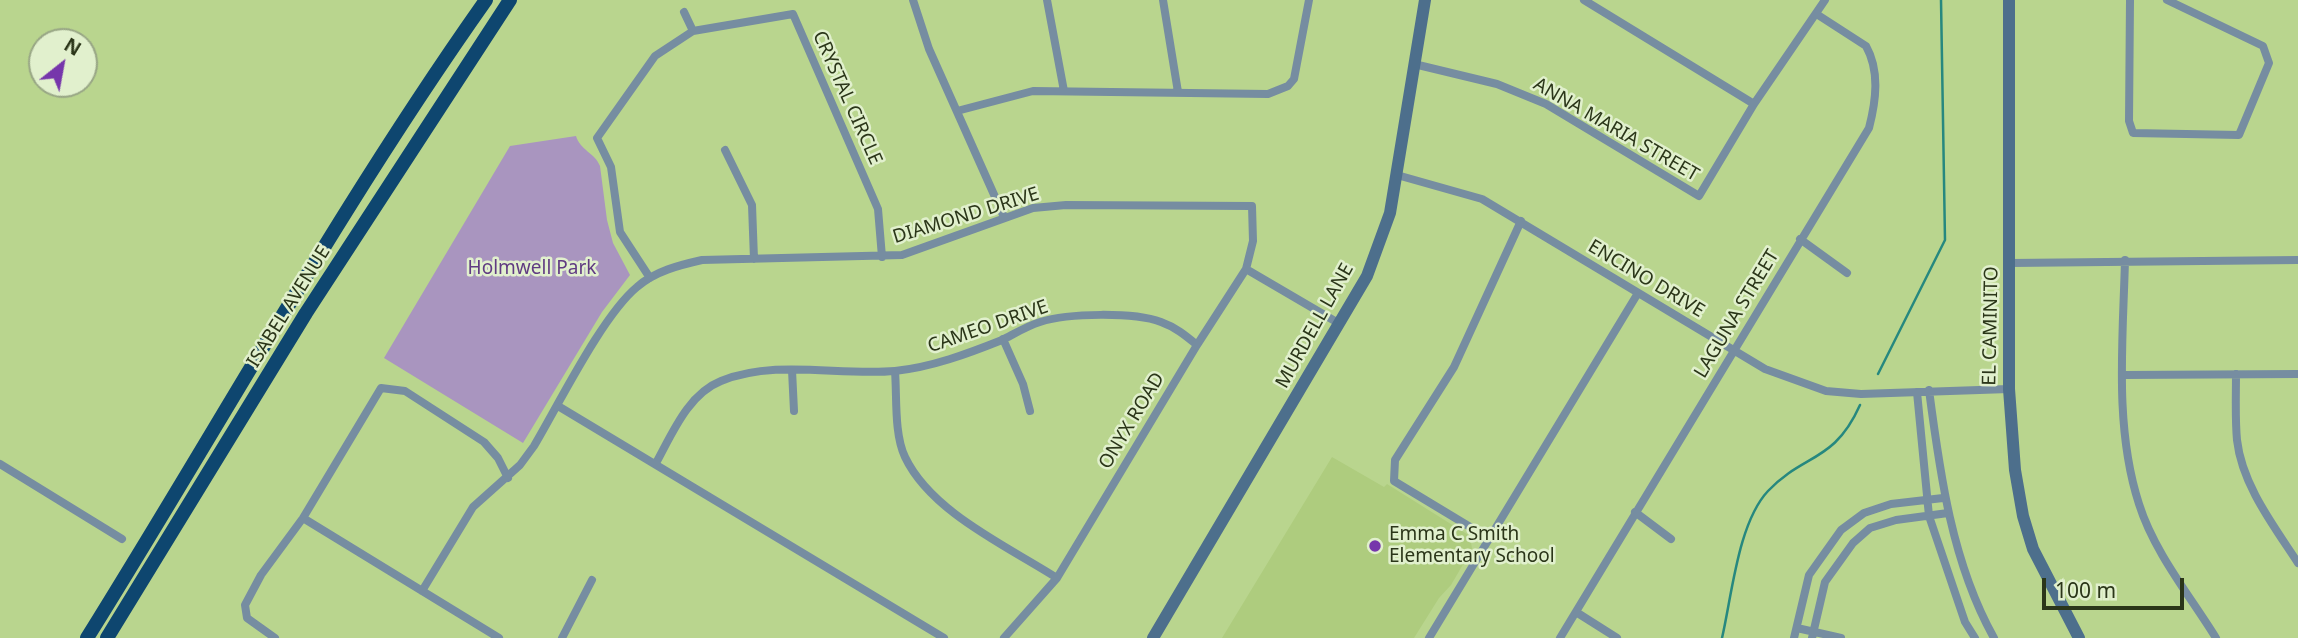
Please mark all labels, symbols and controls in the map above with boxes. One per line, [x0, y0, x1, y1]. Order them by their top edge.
north arrow [28, 28, 98, 98]
street label: CRYSTAL CIRCLE [807, 28, 887, 168]
text: N [59, 32, 86, 62]
street label: ANNA MARIA STREET [1529, 73, 1703, 187]
street label: DIAMOND DRIVE [890, 183, 1042, 249]
street label: ENCINO DRIVE [1584, 235, 1708, 323]
street label: ISABEL AVENUE [242, 242, 336, 372]
street label: LAGUNA STREET [1690, 246, 1784, 382]
park label: Holmwell Park [468, 258, 596, 280]
street label: MURDELL LANE [1271, 260, 1359, 392]
street label: EL CAMINITO [1979, 266, 2003, 386]
street label: CAMEO DRIVE [925, 296, 1051, 358]
street label: ONYX ROAD [1094, 369, 1170, 473]
place label: Emma C Smith Elementary School [1389, 524, 1555, 568]
marker: Emma C Smith Elementary School [1367, 538, 1383, 554]
scale bar [2046, 564, 2188, 608]
text: 100 m [2055, 576, 2116, 604]

